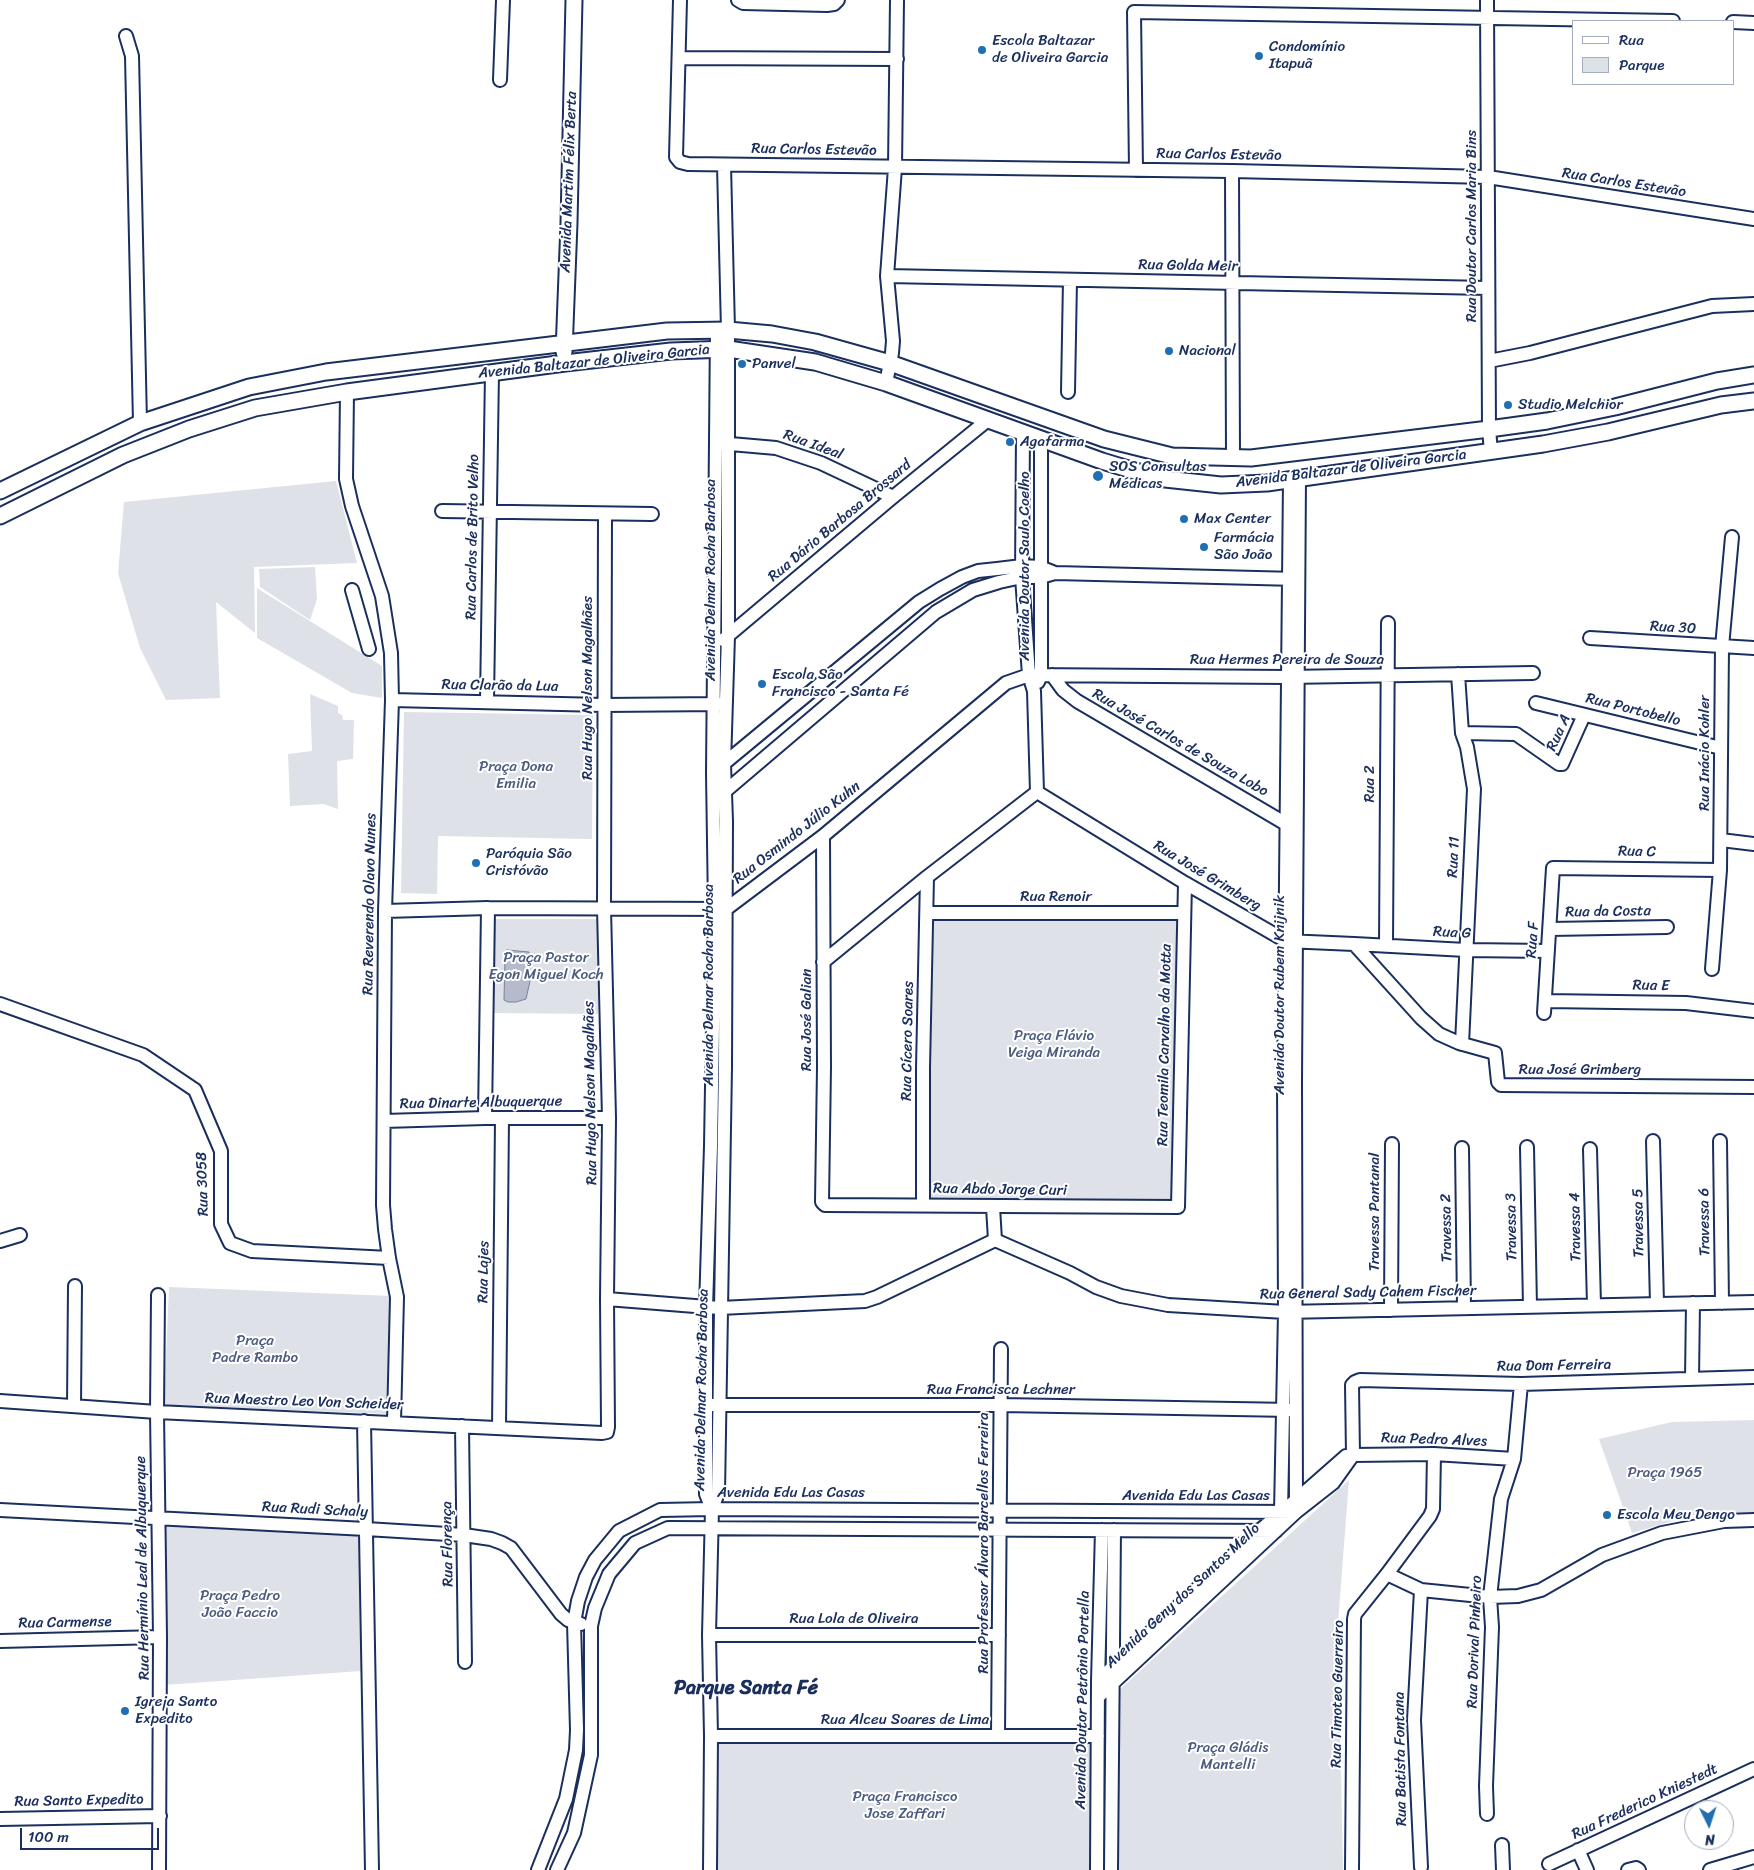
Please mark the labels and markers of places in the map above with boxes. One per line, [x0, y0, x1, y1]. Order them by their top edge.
place label: Escola Baltazar de Oliveira Garcia [992, 32, 1108, 67]
place label: Condomínio Itapuã [1269, 38, 1345, 73]
marker: Escola Baltazar de Oliveira Garcia [976, 44, 988, 56]
marker: Condomínio Itapuã [1253, 50, 1265, 62]
place label: Nacional [1179, 342, 1236, 360]
marker: Nacional [1163, 345, 1175, 357]
place label: Panvel [752, 355, 796, 373]
marker: Panvel [736, 358, 748, 370]
place label: Studio Melchior [1518, 396, 1623, 414]
marker: Studio Melchior [1502, 399, 1514, 411]
place label: Agafarma [1020, 433, 1084, 451]
marker: Agafarma [1004, 436, 1016, 448]
place label: SOS Consultas Médicas [1109, 458, 1207, 493]
marker: SOS Consultas Médicas [1091, 469, 1105, 483]
place label: Max Center [1194, 510, 1271, 528]
marker: Max Center [1178, 513, 1190, 525]
place label: Farmácia São João [1214, 529, 1274, 564]
marker: Farmácia São João [1198, 541, 1210, 553]
place label: Escola São Francisco - Santa Fé [772, 666, 909, 701]
marker: Escola São Francisco - Santa Fé [756, 678, 768, 690]
place label: Paróquia São Cristóvão [486, 845, 572, 880]
marker: Paróquia São Cristóvão [470, 857, 482, 869]
place label: Escola Meu Dengo [1617, 1506, 1735, 1524]
marker: Escola Meu Dengo [1601, 1509, 1613, 1521]
place label: Igreja Santo Expedito [135, 1693, 217, 1728]
marker: Igreja Santo Expedito [119, 1705, 131, 1717]

